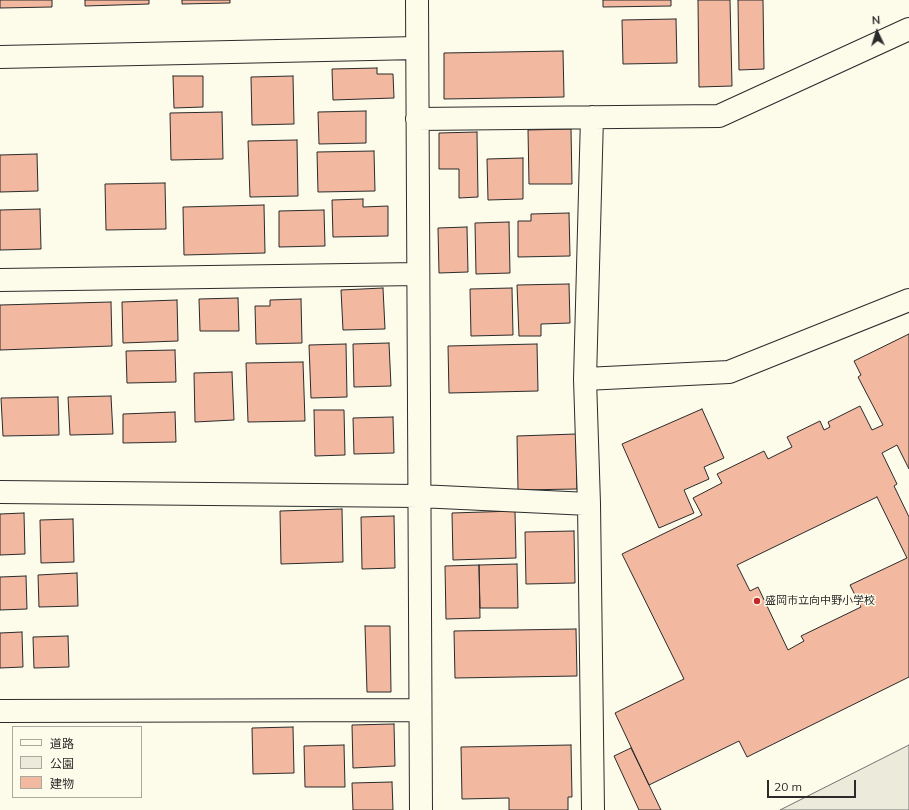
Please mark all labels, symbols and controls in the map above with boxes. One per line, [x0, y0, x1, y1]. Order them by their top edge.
north arrow [857, 12, 897, 52]
text: N [872, 13, 881, 27]
place label: 盛岡市立向中野小学校 [765, 594, 875, 608]
marker: 盛岡市立向中野小学校 [752, 596, 762, 606]
legend [12, 726, 142, 798]
text: 道路 [50, 736, 74, 751]
text: 公園 [50, 756, 74, 771]
scale bar [769, 772, 858, 798]
text: 建物 [50, 776, 74, 791]
text: 20 m [774, 779, 802, 794]

